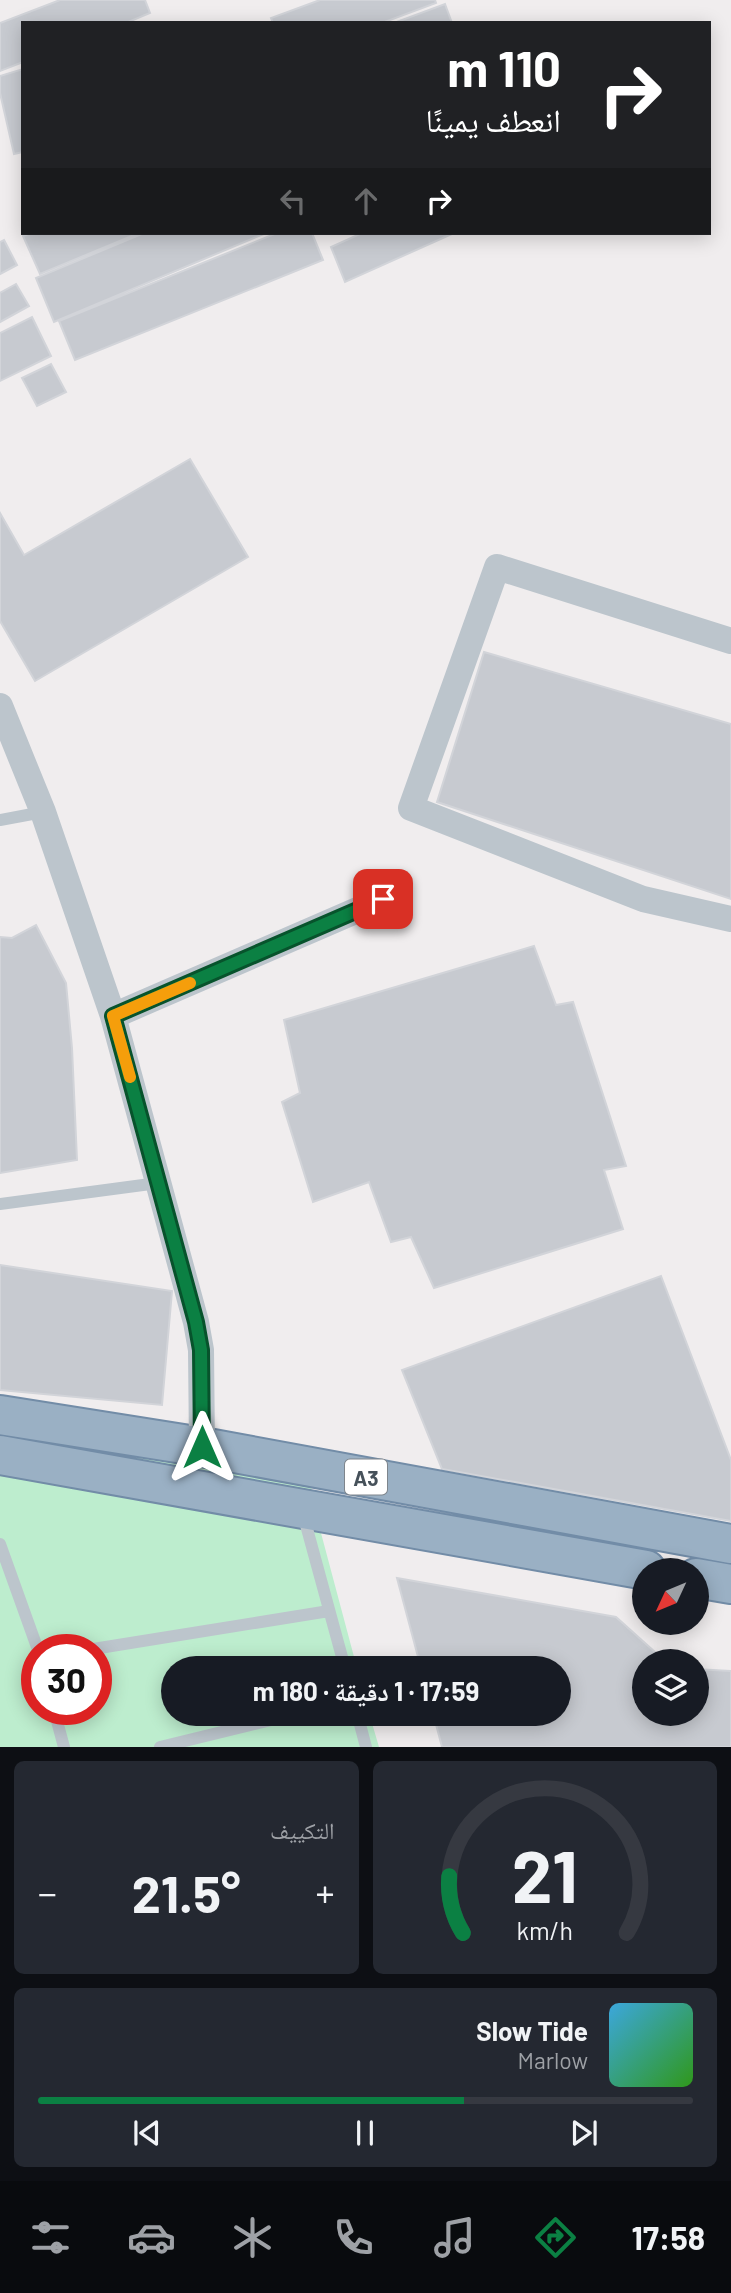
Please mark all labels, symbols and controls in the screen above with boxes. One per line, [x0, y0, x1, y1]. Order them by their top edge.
text: 110 m [447, 38, 561, 97]
icon: right [585, 49, 676, 140]
text: انعطف يمينًا [426, 100, 561, 138]
icon: left [274, 182, 312, 220]
icon: ahead [347, 182, 385, 220]
icon: right [420, 182, 458, 220]
pin [353, 869, 413, 929]
icon: arrive [364, 880, 402, 918]
position arrow [165, 1410, 239, 1484]
road number: A3 [345, 1460, 387, 1494]
north arrow [632, 1558, 709, 1634]
map controls [632, 1558, 709, 1726]
speed limit sign: 30 [21, 1634, 112, 1725]
button: layers [632, 1649, 709, 1726]
text: 17:59 · 1 دقيقة · 180 m [253, 1675, 479, 1706]
text: التكييف [270, 1816, 335, 1844]
text: 21 [512, 1831, 578, 1919]
text: 21.5° [132, 1861, 241, 1923]
text: − [38, 1869, 57, 1915]
text: + [315, 1869, 335, 1915]
text: km/h [516, 1915, 573, 1945]
text: Slow Tide [476, 2015, 588, 2046]
text: Marlow [517, 2046, 588, 2074]
icon: previous [128, 2114, 166, 2152]
icon: pause [346, 2114, 384, 2152]
icon: next [565, 2114, 603, 2152]
icon: filters [26, 2213, 75, 2262]
icon: car [127, 2213, 176, 2262]
icon: climate [228, 2213, 277, 2262]
icon: phone [329, 2213, 378, 2262]
icon: music [430, 2213, 479, 2262]
icon: directions [531, 2213, 580, 2262]
text: 17:58 [632, 2218, 705, 2256]

